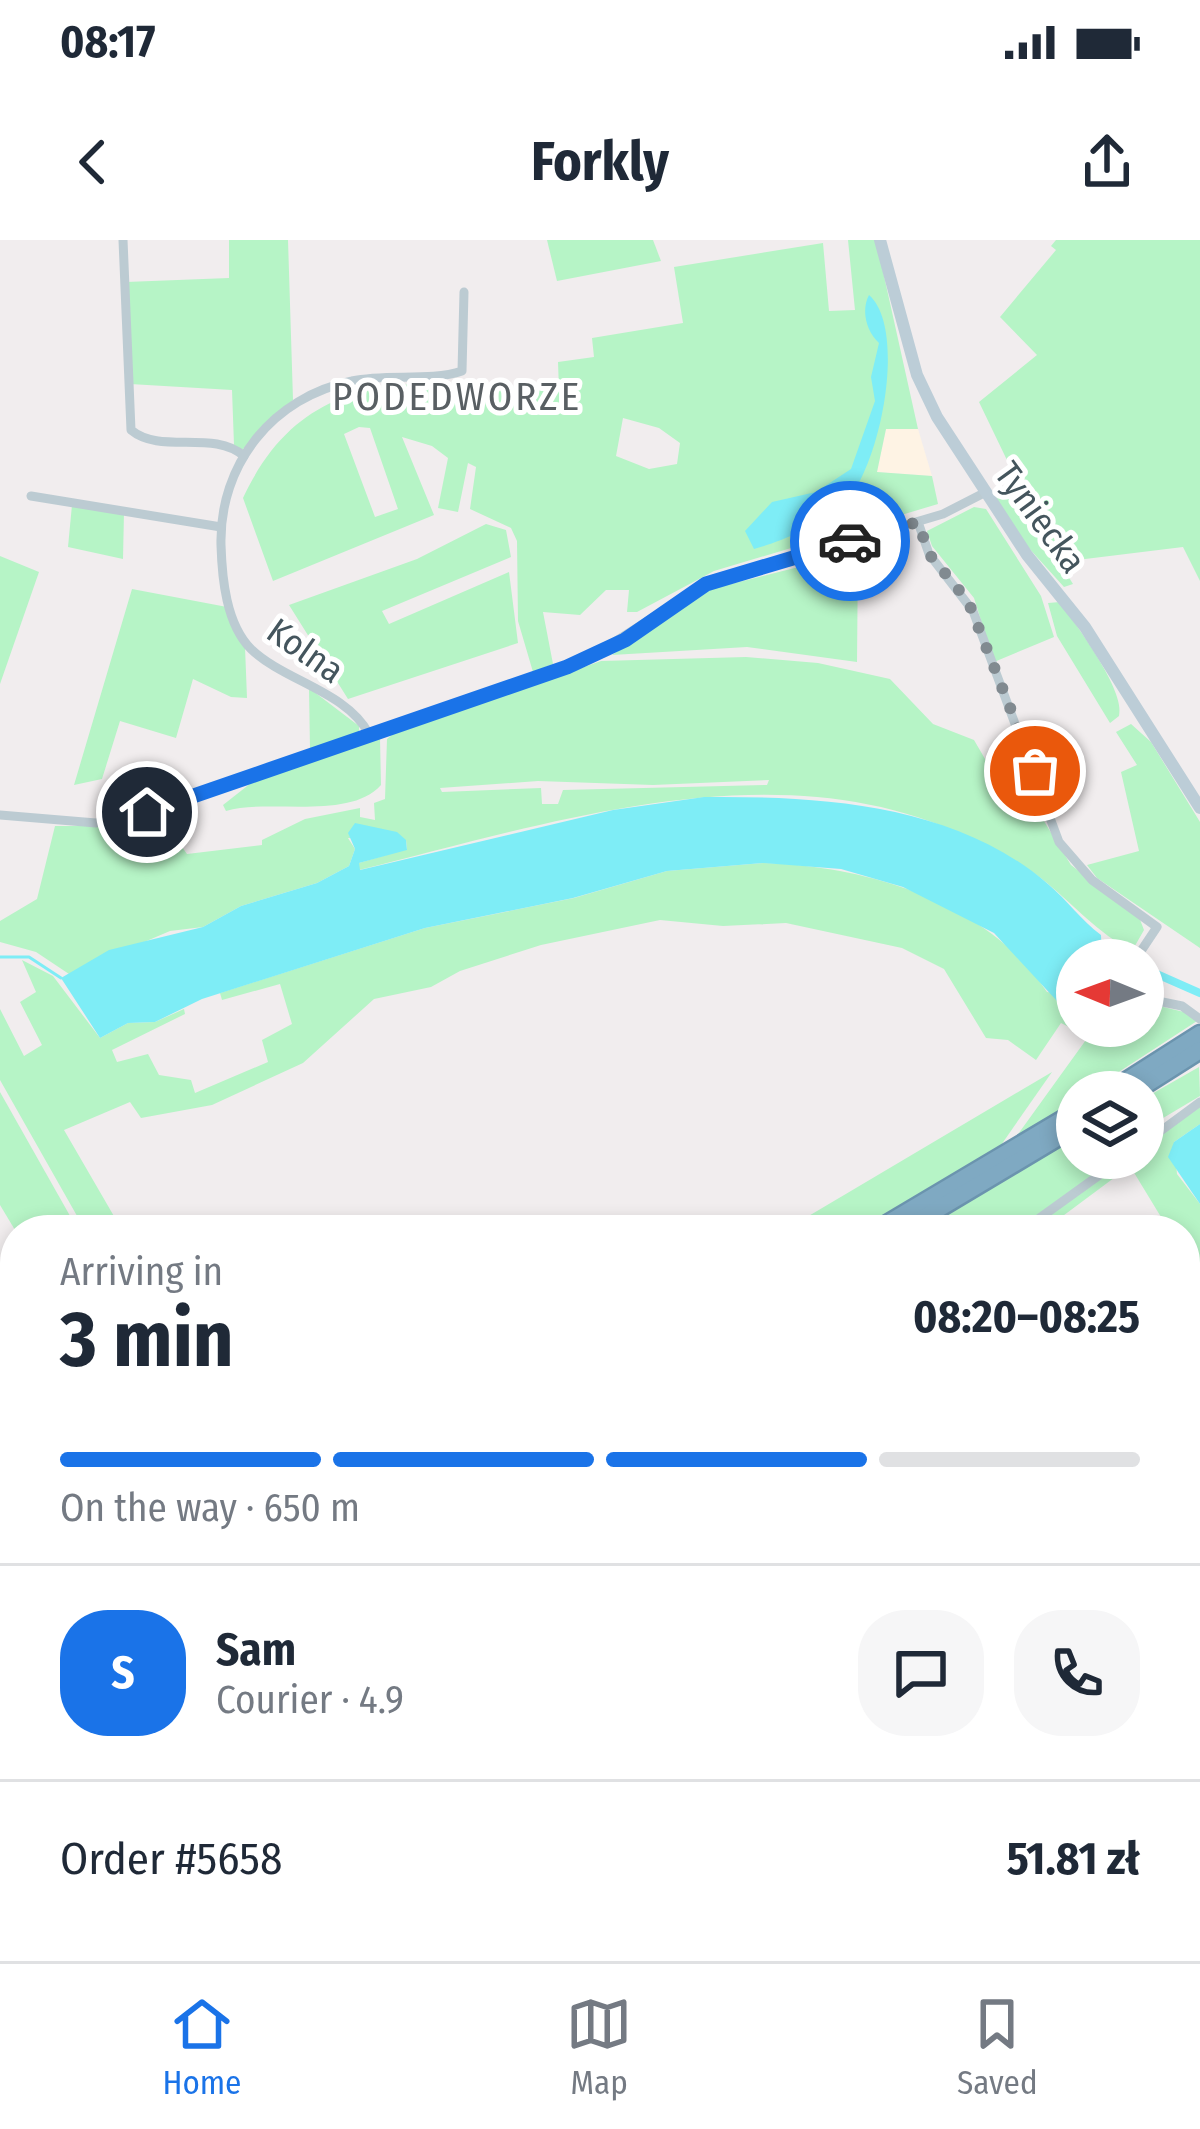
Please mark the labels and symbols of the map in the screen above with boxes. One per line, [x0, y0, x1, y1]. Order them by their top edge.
district label: PODEDWORZE [332, 374, 582, 420]
street label: Tyniecka [985, 454, 1095, 582]
courier [790, 481, 910, 601]
street label: Kolna [259, 609, 352, 693]
pin [984, 720, 1086, 822]
pin [96, 761, 198, 863]
north arrow [1056, 939, 1164, 1047]

